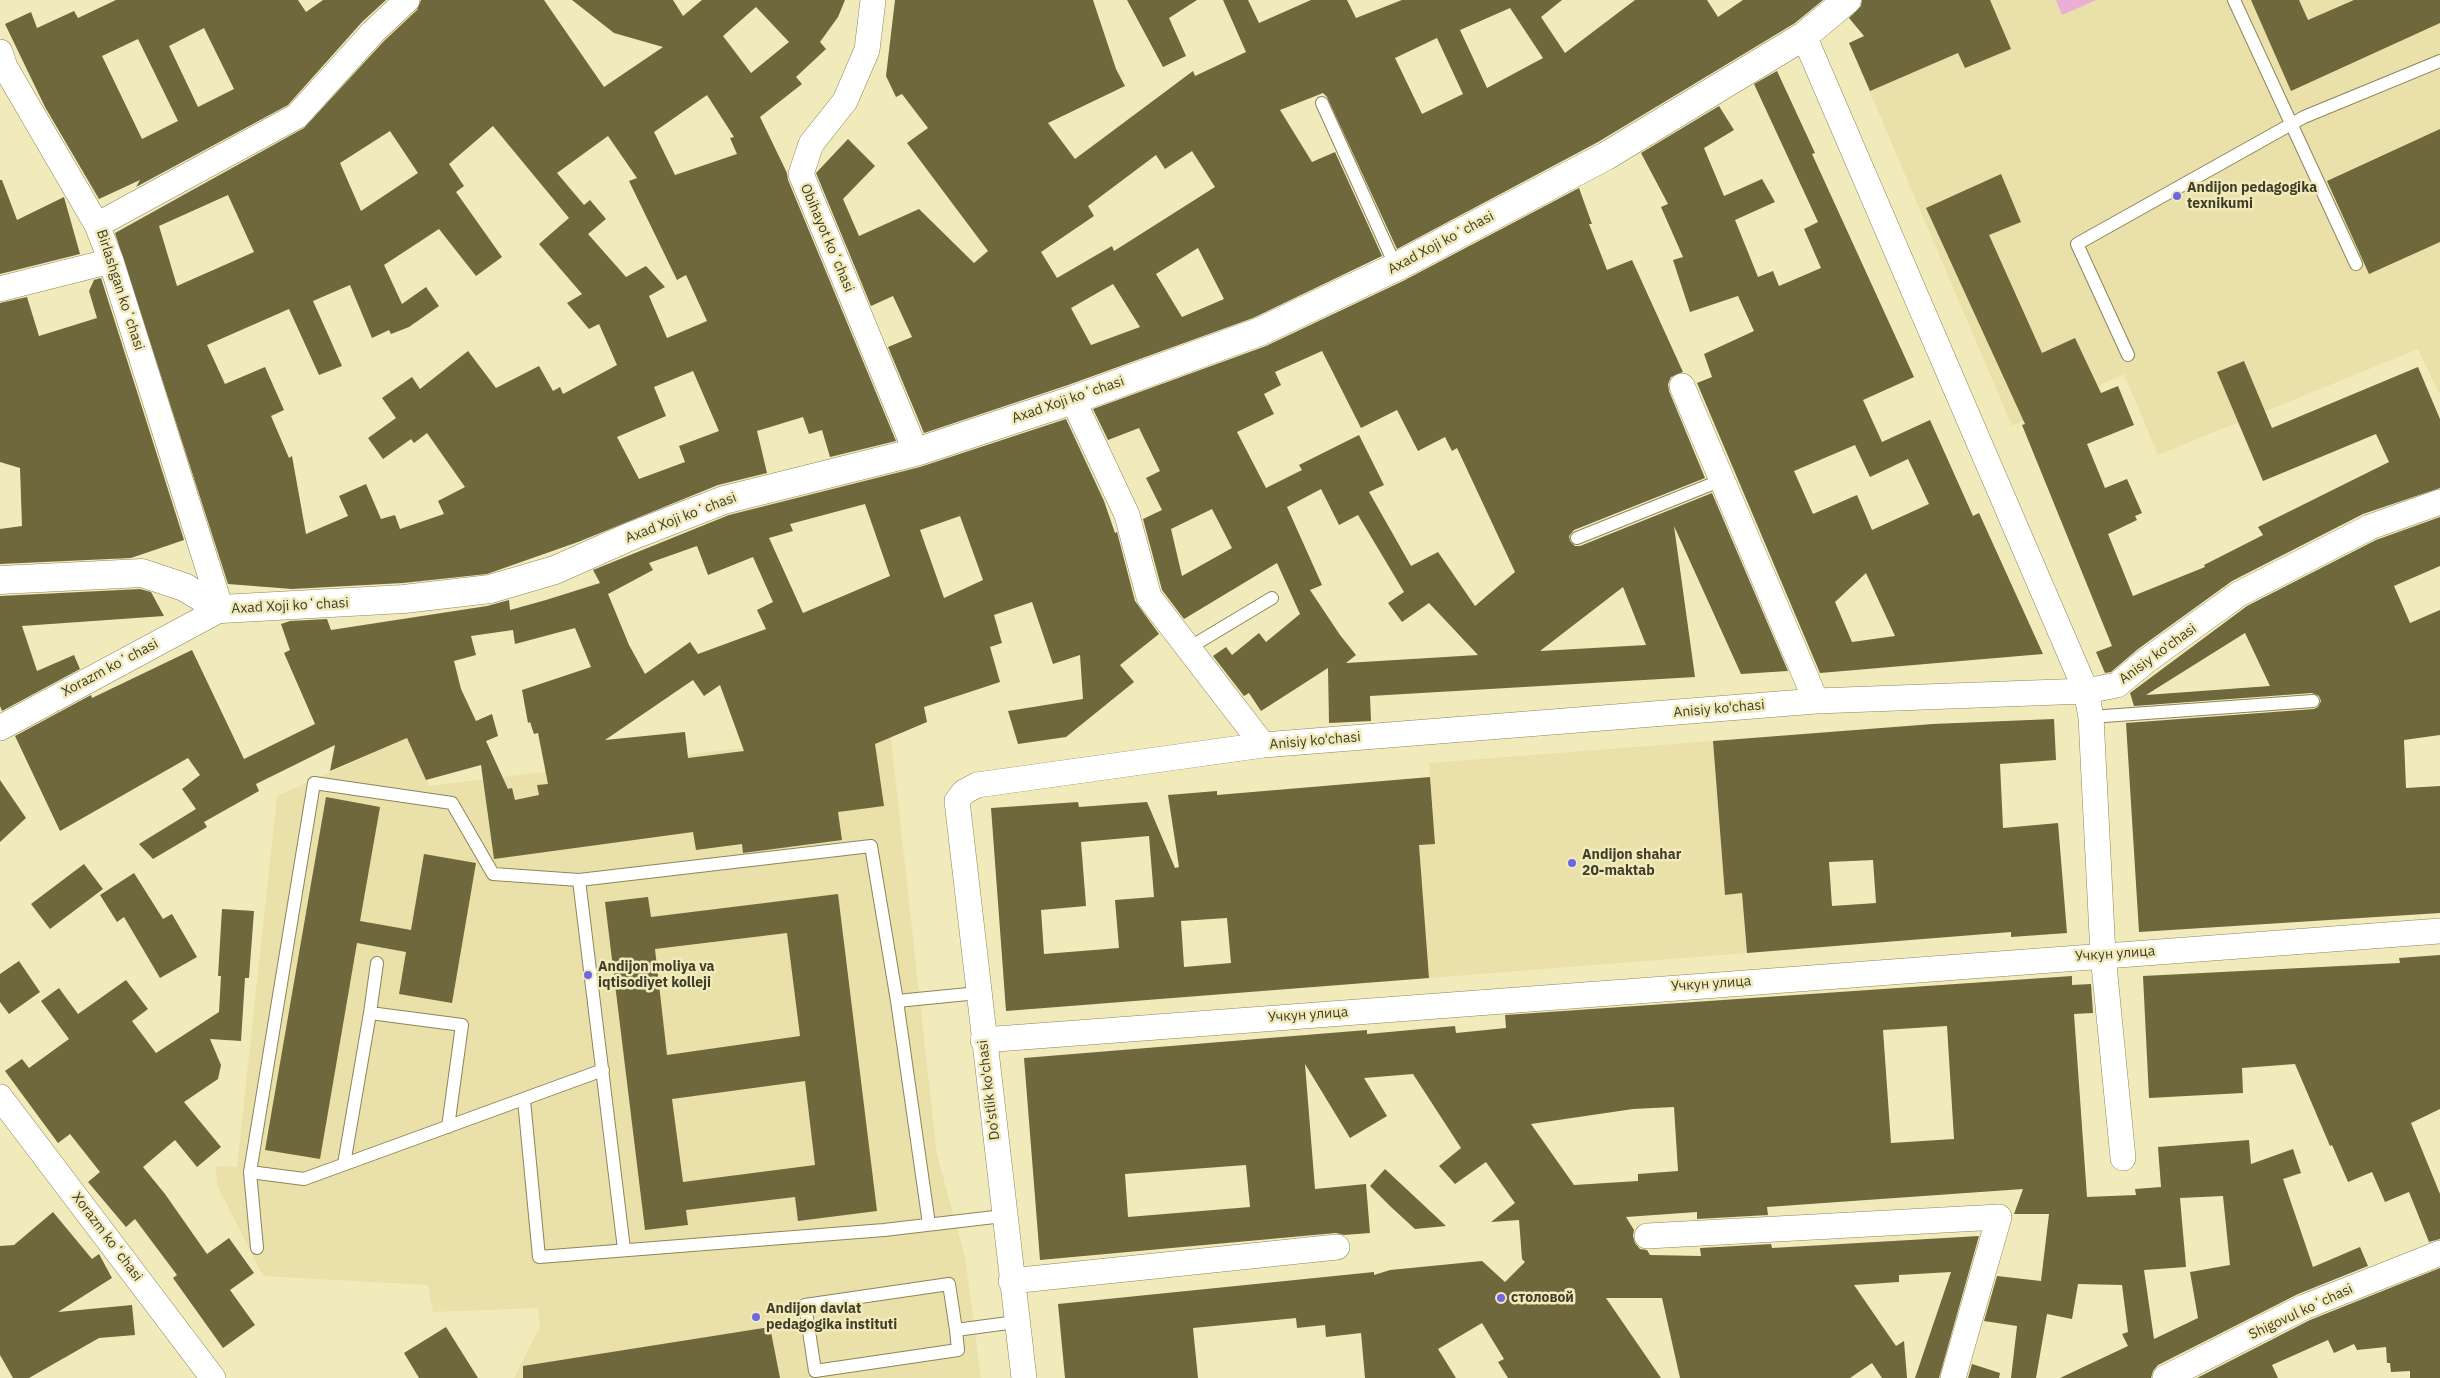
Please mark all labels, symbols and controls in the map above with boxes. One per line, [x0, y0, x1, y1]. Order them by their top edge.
place label: Andijon pedagogika texnikumi [2187, 180, 2317, 212]
street label: Obihayot koʻchasi [797, 181, 857, 295]
marker: Andijon pedagogika texnikumi [2171, 190, 2183, 202]
street label: Axad Xoji koʻchasi [1385, 208, 1497, 278]
street label: Birlashgan koʻchasi [93, 227, 147, 353]
street label: Axad Xoji koʻchasi [1010, 373, 1126, 427]
street label: Axad Xoji koʻchasi [623, 489, 739, 547]
street label: Axad Xoji koʻchasi [231, 595, 349, 617]
street label: Anisiy ko'chasi [2116, 620, 2200, 688]
street label: Xorazm koʻchasi [59, 635, 161, 701]
street label: Anisiy ko'chasi [1673, 697, 1765, 721]
street label: Anisiy ko'chasi [1269, 729, 1361, 753]
place label: Andijon shahar 20-maktab [1582, 847, 1681, 880]
marker: Andijon shahar 20-maktab [1566, 857, 1578, 869]
street label: Учкун улица [2074, 943, 2156, 965]
place label: Andijon moliya va iqtisodiyet kolleji [598, 959, 715, 992]
marker: Andijon moliya va iqtisodiyet kolleji [582, 969, 594, 981]
street label: Учкун улица [1670, 973, 1752, 995]
street label: Учкун улица [1267, 1004, 1349, 1026]
street label: Do'stlik ko'chasi [975, 1039, 1003, 1141]
street label: Xorazm koʻchasi [68, 1189, 146, 1285]
street label: Shigovul koʻchasi [2246, 1281, 2356, 1343]
place label: столовой [1511, 1290, 1574, 1306]
marker: столовой [1495, 1292, 1507, 1304]
place label: Andijon davlat pedagogika instituti [766, 1301, 897, 1334]
marker: Andijon davlat pedagogika instituti [750, 1311, 762, 1323]

